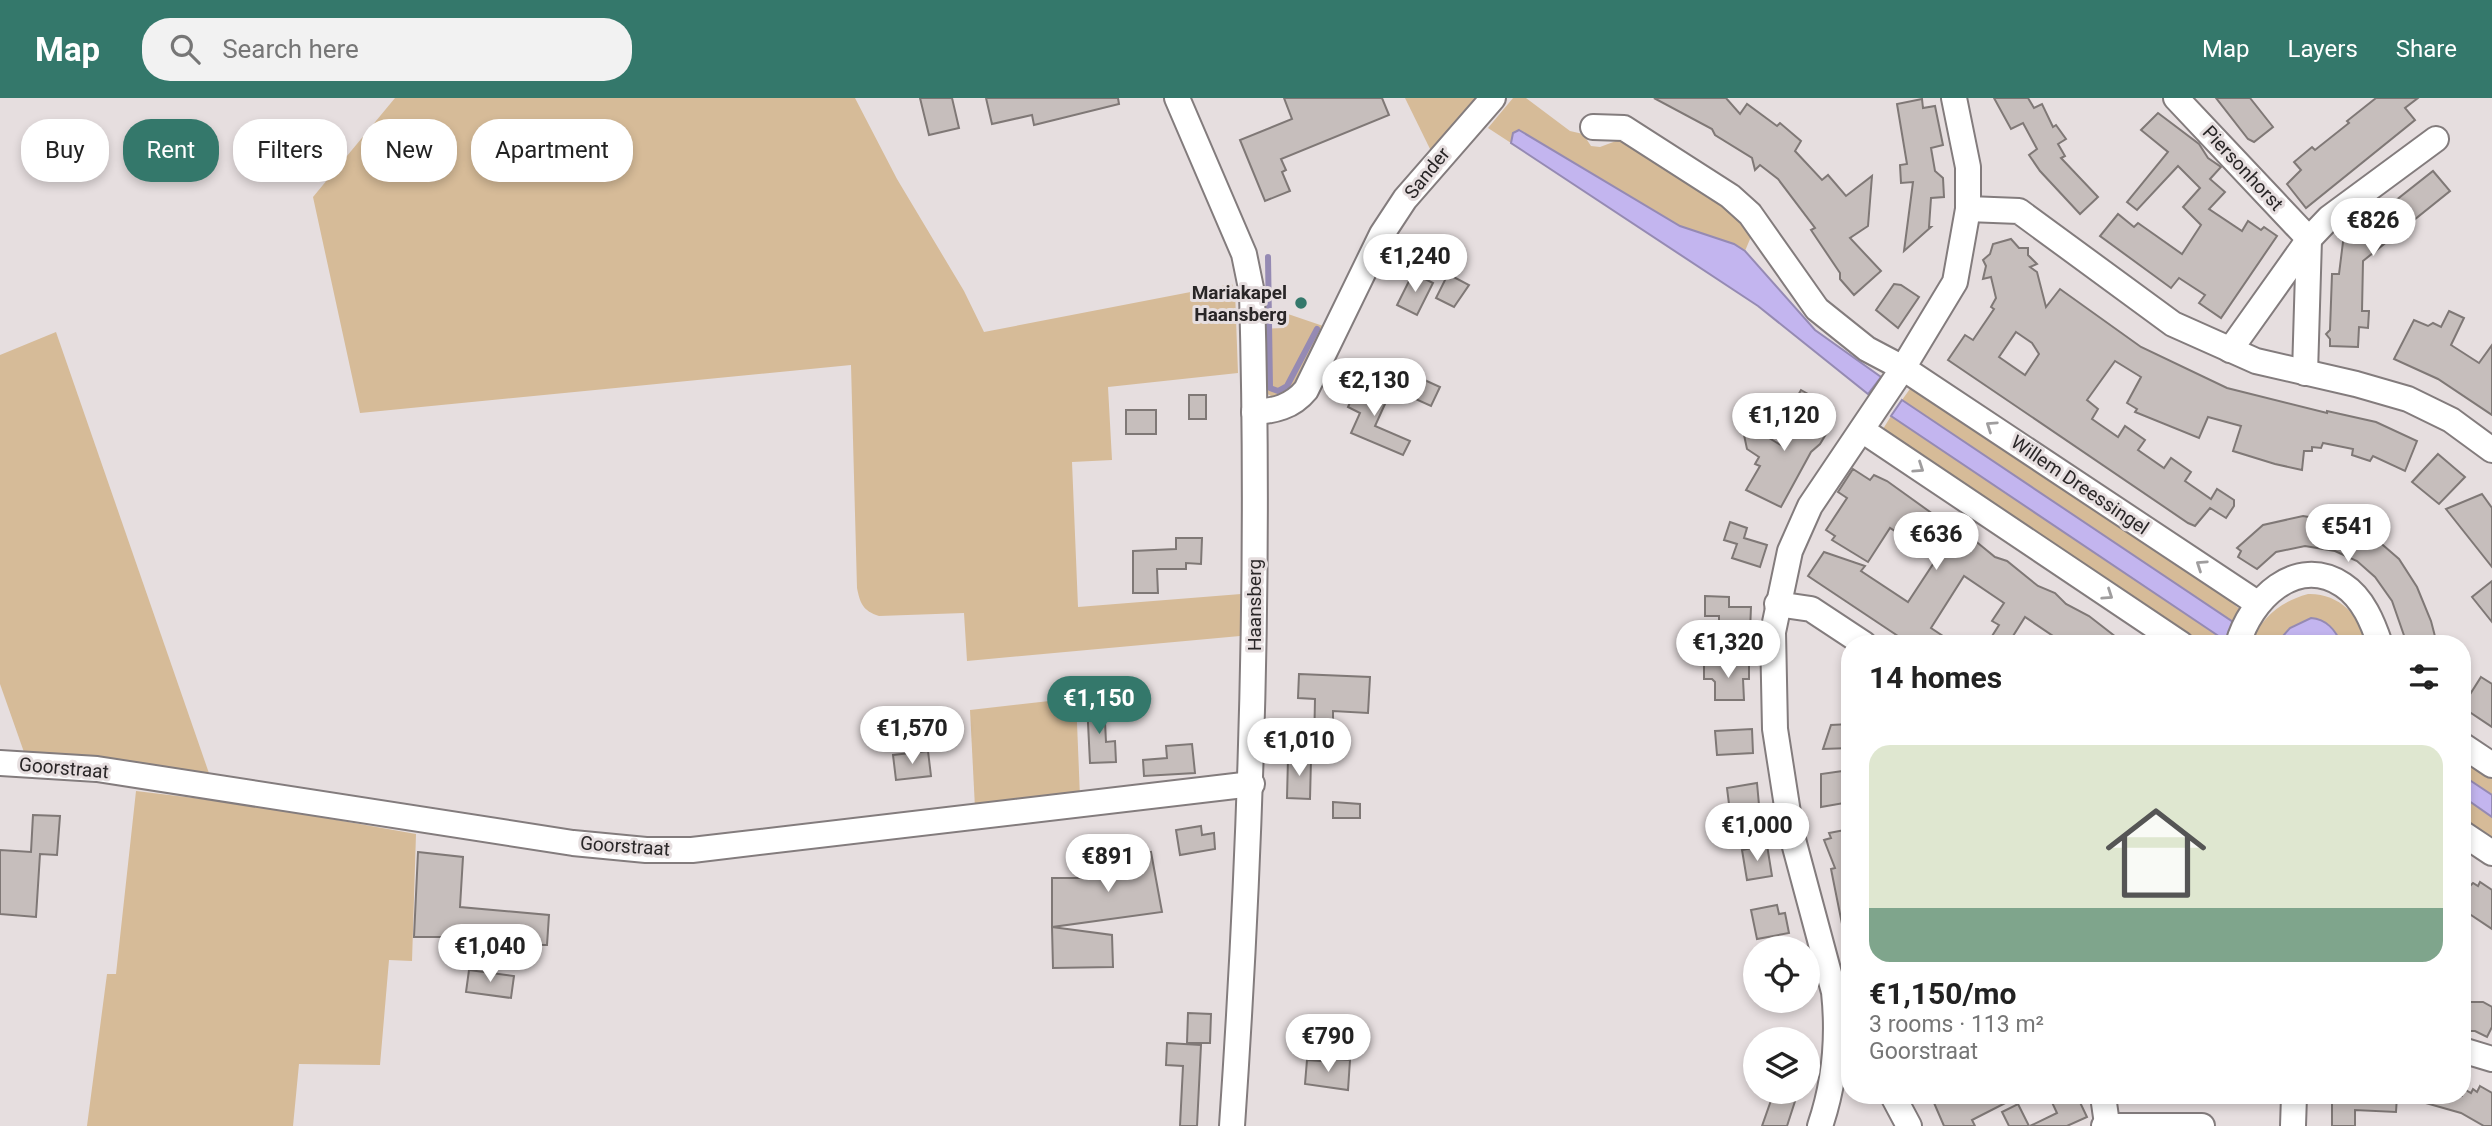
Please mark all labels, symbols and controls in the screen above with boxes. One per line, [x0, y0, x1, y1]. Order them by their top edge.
search box [142, 18, 632, 81]
text: Map [35, 30, 100, 69]
icon: search [166, 30, 204, 68]
text: Search here [222, 34, 359, 64]
text: Map [2202, 35, 2250, 63]
text: Layers [2288, 35, 2358, 63]
text: Share [2396, 35, 2457, 63]
chip: Buy [21, 119, 109, 182]
chip: Rent [123, 119, 219, 182]
chip: Filters [233, 119, 347, 182]
chip: New [361, 119, 457, 182]
chip: Apartment [471, 119, 633, 182]
street label: Piersonhorst [2198, 121, 2288, 215]
street label: Sander [1399, 142, 1455, 203]
pin: €826 [2332, 198, 2414, 258]
text: €826 [2347, 207, 2399, 234]
pin: €1,240 [1358, 234, 1472, 294]
text: €1,240 [1379, 243, 1451, 270]
place label: Mariakapel Haansberg [1192, 281, 1287, 326]
marker: Mariakapel Haansberg [1293, 295, 1309, 311]
pin: €2,130 [1317, 358, 1431, 418]
text: €2,130 [1338, 367, 1410, 394]
pin: €1,120 [1727, 394, 1841, 453]
text: €1,120 [1748, 402, 1820, 429]
one-way arrow [1986, 422, 1999, 434]
street label: Willem Dreessingel [2007, 430, 2153, 540]
one-way arrow [1911, 460, 1924, 472]
pin: €541 [2307, 504, 2389, 564]
pin: €636 [1895, 512, 1977, 572]
text: €541 [2322, 513, 2374, 540]
text: €636 [1910, 521, 1962, 548]
street label: Haansberg [1243, 559, 1266, 651]
one-way arrow [2195, 561, 2208, 574]
one-way arrow [2100, 586, 2113, 599]
pin: €1,320 [1671, 620, 1785, 680]
text: €1,320 [1692, 629, 1764, 656]
icon: filters [2405, 658, 2443, 696]
text: 14 homes [1869, 660, 2002, 695]
pin: €1,150 [1042, 676, 1156, 736]
text: €1,150 [1063, 685, 1135, 712]
pin: €1,570 [855, 706, 969, 766]
text: €1,570 [876, 715, 948, 742]
pin: €1,010 [1242, 718, 1356, 778]
text: €1,010 [1263, 727, 1335, 754]
street label: Goorstraat [18, 753, 110, 783]
icon: home [2093, 790, 2219, 916]
pin: €1,000 [1700, 804, 1814, 863]
text: €1,000 [1721, 812, 1793, 839]
street label: Goorstraat [579, 831, 671, 861]
pin: €891 [1067, 834, 1149, 894]
text: €891 [1082, 843, 1134, 870]
pin: €1,040 [433, 924, 547, 984]
text: €1,040 [454, 933, 526, 960]
map controls [1743, 936, 1820, 1104]
button: locate [1743, 936, 1820, 1013]
text: €1,150/mo [1869, 976, 2017, 1011]
text: 3 rooms · 113 m² [1869, 1011, 2044, 1038]
pin: €790 [1287, 1014, 1369, 1074]
text: €790 [1302, 1023, 1354, 1050]
button: layers [1743, 1027, 1820, 1104]
text: Goorstraat [1869, 1038, 1978, 1065]

